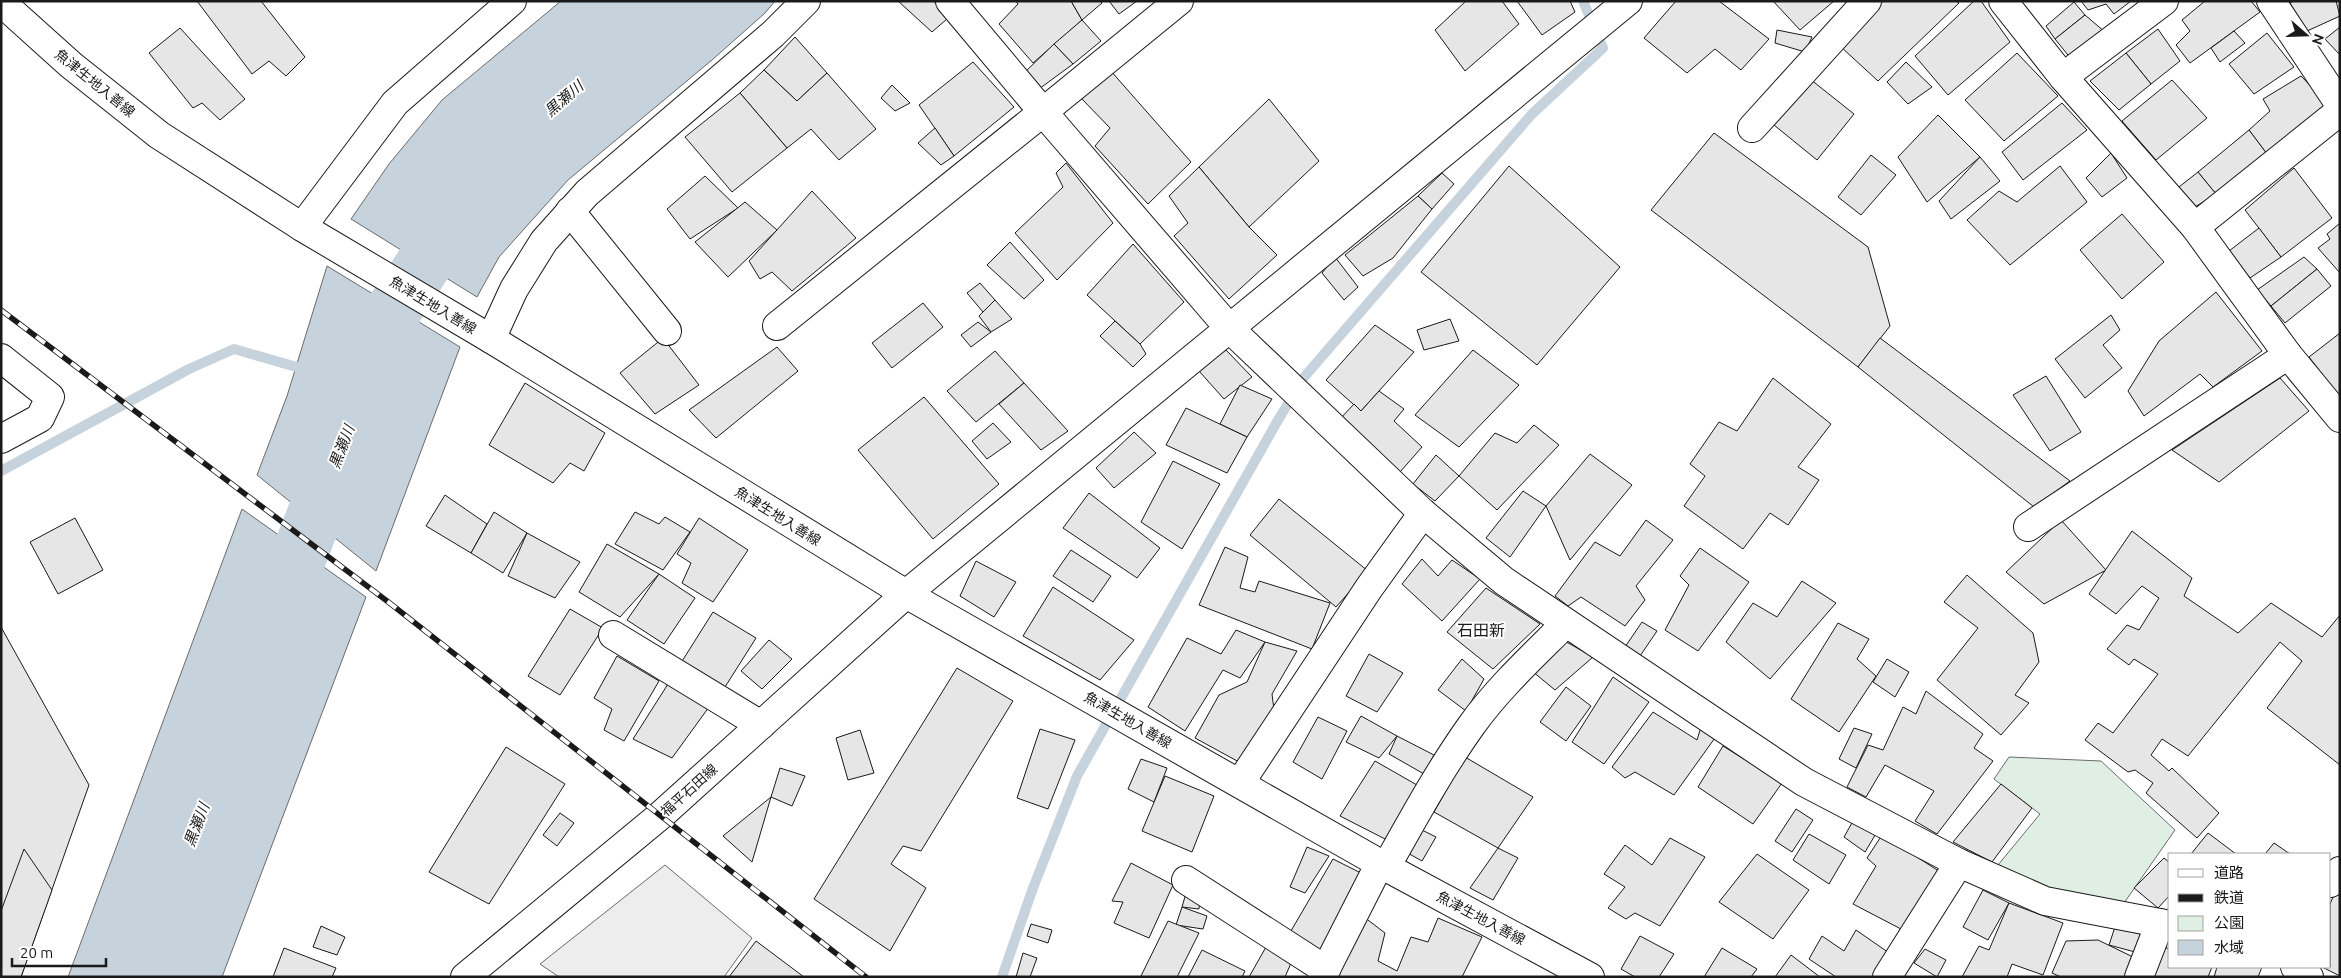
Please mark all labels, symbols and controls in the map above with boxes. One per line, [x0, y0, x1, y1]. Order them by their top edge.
north arrow [2281, 10, 2331, 60]
text: N [2309, 32, 2328, 47]
street label: 魚津生地入善線 [52, 46, 138, 120]
water label: 黒瀬川 [541, 76, 588, 120]
street label: 魚津生地入善線 [387, 273, 479, 337]
water label: 黒瀬川 [326, 421, 358, 471]
street label: 魚津生地入善線 [732, 483, 824, 549]
district label: 石田新 [1457, 621, 1505, 639]
street label: 魚津生地入善線 [1082, 689, 1174, 751]
street label: 福平石田線 [658, 761, 720, 819]
water label: 黒瀬川 [181, 799, 213, 849]
legend [2168, 853, 2331, 968]
text: 道路 [2214, 864, 2244, 881]
street label: 魚津生地入善線 [1434, 888, 1528, 948]
text: 鉄道 [2214, 889, 2244, 906]
text: 公園 [2214, 914, 2244, 931]
scale bar [12, 936, 106, 968]
text: 水域 [2214, 939, 2244, 956]
text: 20 m [20, 944, 53, 961]

